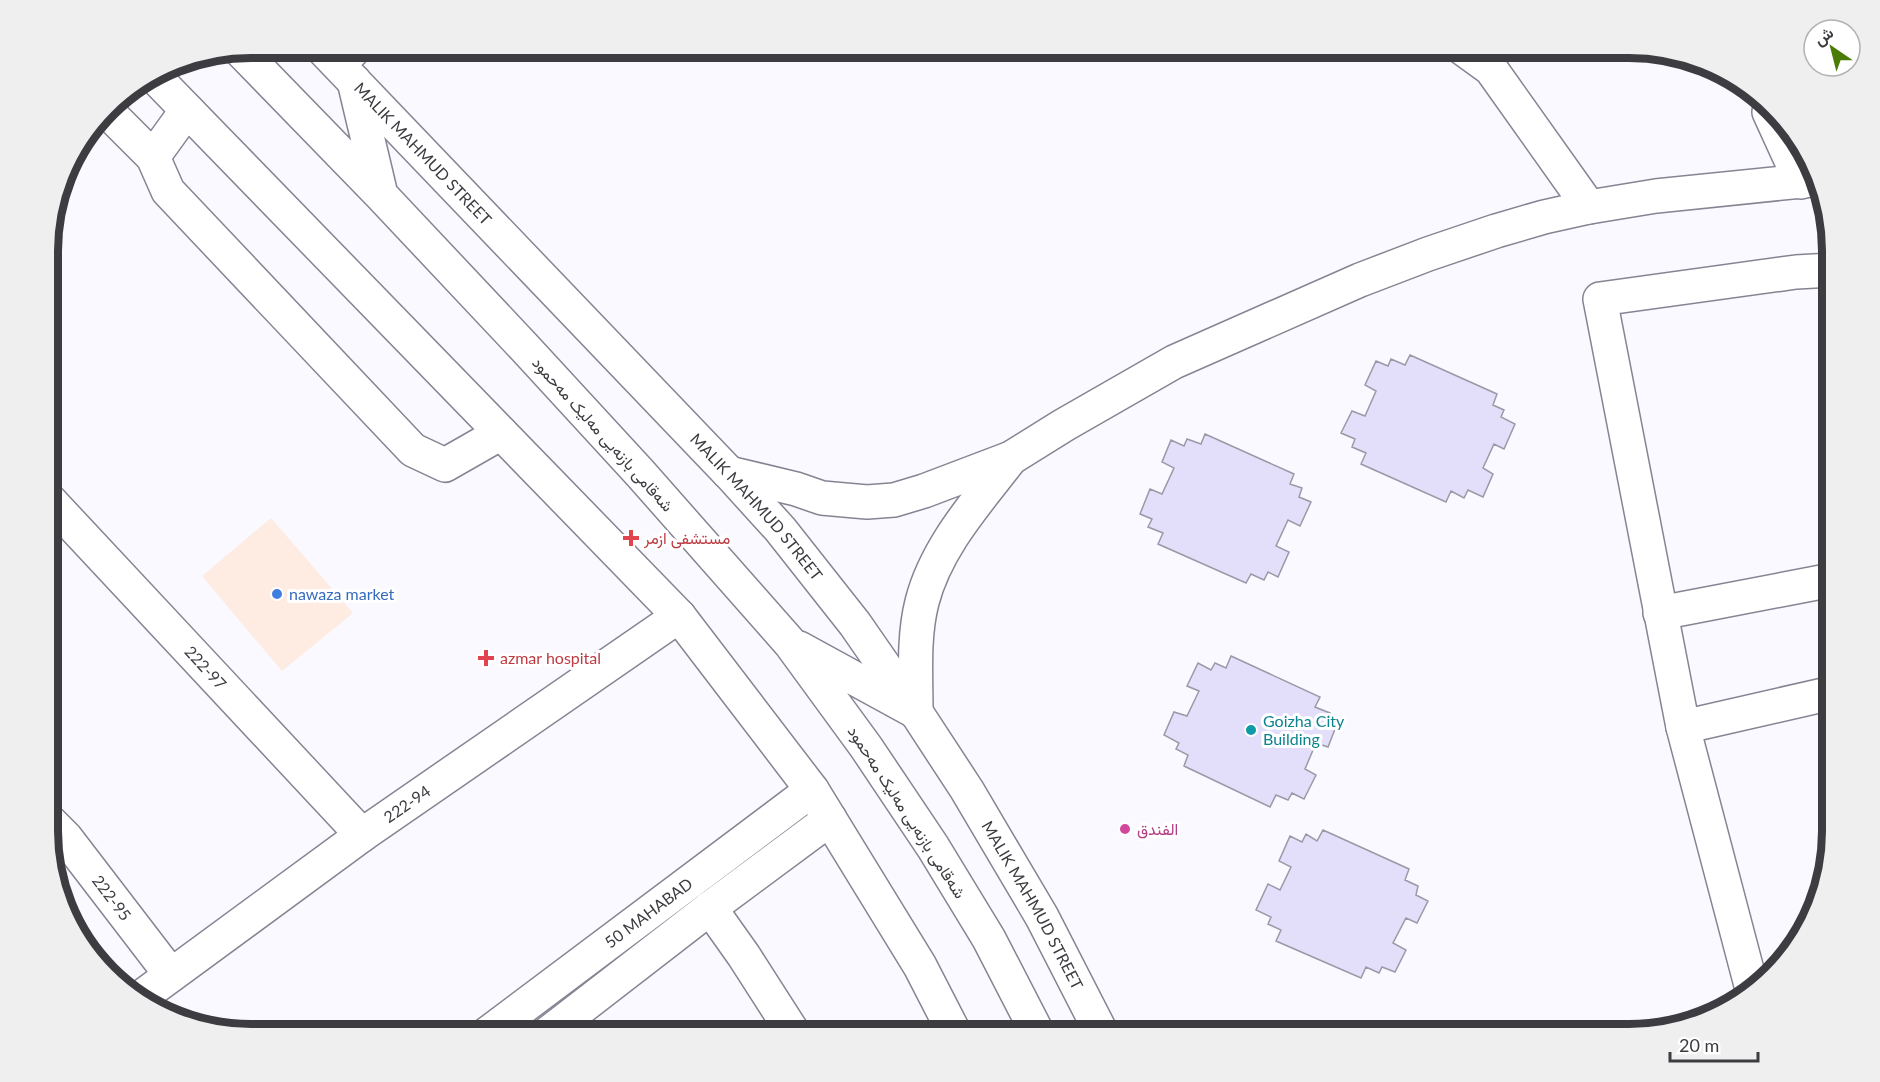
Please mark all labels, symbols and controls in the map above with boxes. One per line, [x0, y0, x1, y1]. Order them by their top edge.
north arrow [1802, 18, 1862, 78]
text: ش [1810, 22, 1837, 49]
street label: MALIK MAHMUD STREET [351, 78, 496, 229]
street label: شەقامی بازنەیی مەلیک مەحمود [527, 352, 678, 516]
street label: MALIK MAHMUD STREET [687, 429, 827, 584]
place label: مستشفى ازمر [643, 528, 730, 549]
marker: مستشفى ازمر [622, 529, 640, 547]
place label: nawaza market [289, 584, 395, 603]
marker: nawaza market [270, 587, 284, 601]
street label: 222-97 [181, 642, 231, 693]
place label: azmar hospital [500, 648, 601, 667]
marker: azmar hospital [477, 649, 495, 667]
place label: Goizha City Building [1263, 711, 1345, 748]
street label: شەقامی بازنەیی مەلیک مەحمود [843, 722, 970, 902]
marker: Goizha City Building [1244, 723, 1258, 737]
street label: 222-94 [380, 781, 434, 826]
street label: MALIK MAHMUD STREET [978, 817, 1088, 993]
place label: الفندق [1137, 819, 1178, 839]
marker: الفندق [1118, 822, 1132, 836]
street label: 222-95 [89, 871, 136, 924]
street label: 50 MAHABAD [601, 873, 696, 951]
scale bar [1670, 1025, 1758, 1063]
text: 20 m [1679, 1034, 1719, 1056]

